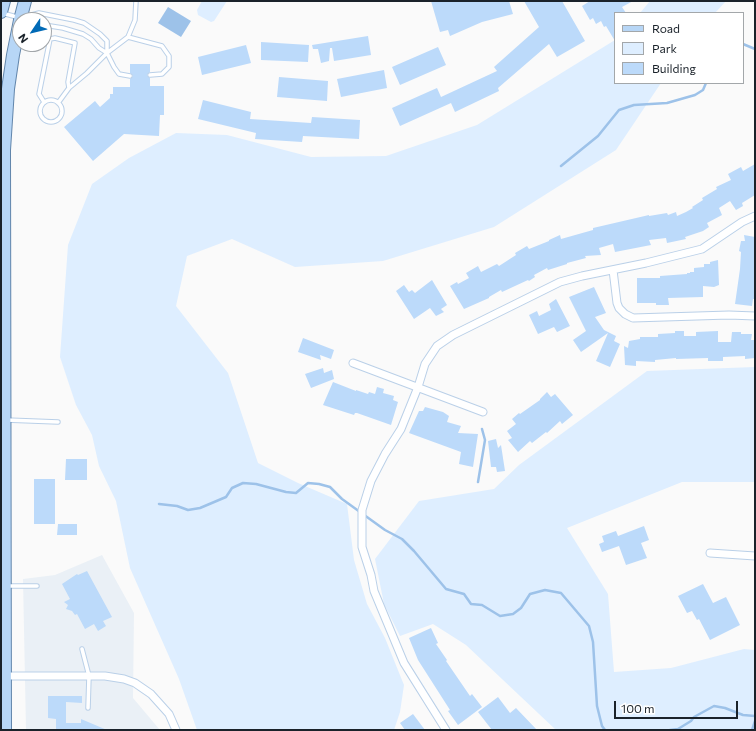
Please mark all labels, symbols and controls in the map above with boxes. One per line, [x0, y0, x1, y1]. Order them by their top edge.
north arrow [12, 12, 52, 52]
legend [614, 12, 744, 84]
text: Road [652, 21, 680, 35]
text: N [15, 31, 30, 46]
text: Park [652, 41, 677, 55]
text: Building [652, 61, 696, 75]
scale bar [616, 693, 740, 719]
text: 100 m [621, 701, 655, 715]

